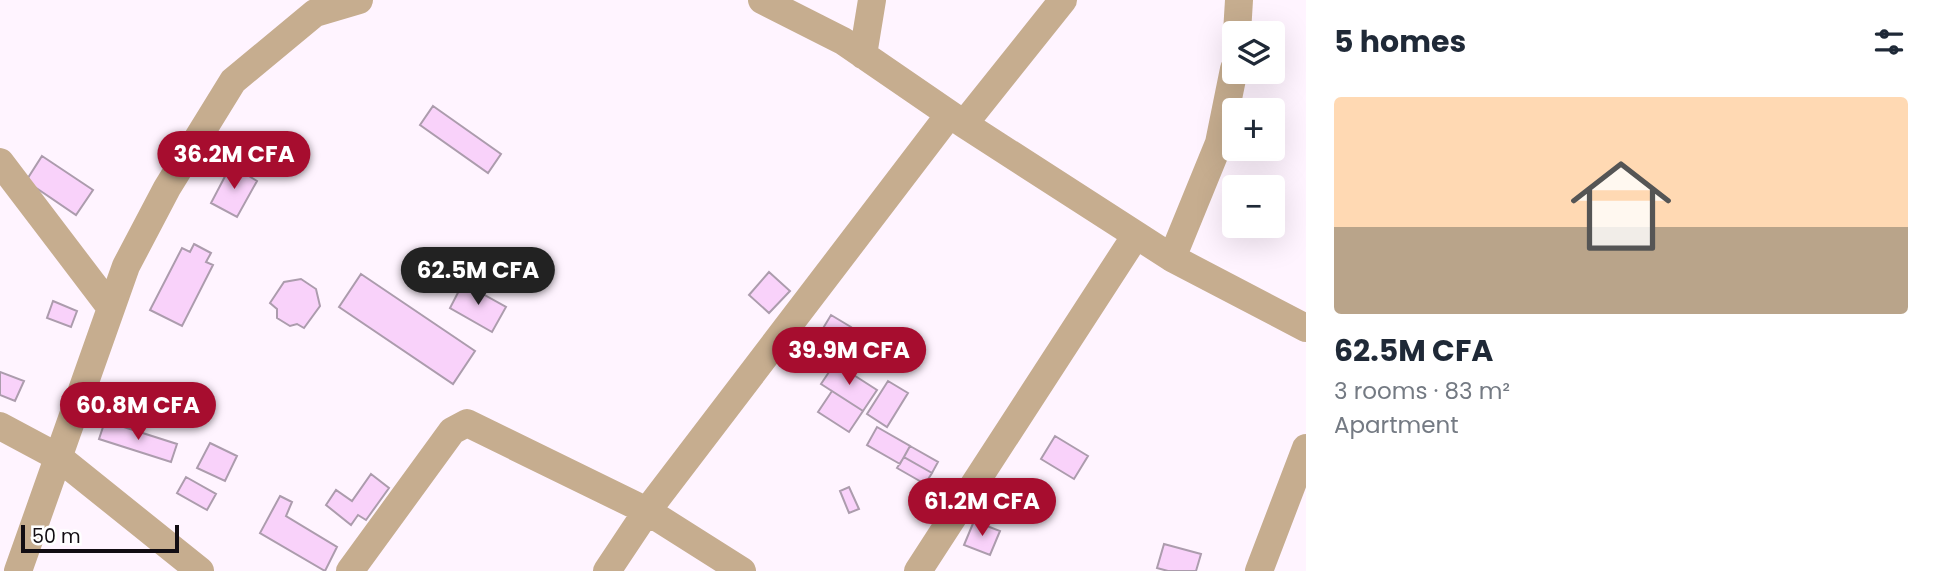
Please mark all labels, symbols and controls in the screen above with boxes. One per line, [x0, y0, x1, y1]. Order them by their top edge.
text: 5 homes [1334, 20, 1466, 63]
map controls [1222, 21, 1285, 238]
button: layers [1222, 21, 1285, 84]
icon: filters [1870, 23, 1908, 61]
button: + [1222, 98, 1285, 161]
pin: 36.2M CFA [154, 132, 314, 191]
text: 36.2M CFA [173, 138, 295, 170]
icon: home [1558, 143, 1684, 269]
button: − [1222, 175, 1285, 238]
pin: 62.5M CFA [398, 247, 558, 307]
text: 62.5M CFA [417, 254, 539, 286]
pin: 39.9M CFA [769, 328, 929, 387]
text: 62.5M CFA [1334, 329, 1493, 372]
text: 39.9M CFA [788, 334, 910, 366]
text: 3 rooms · 83 m² [1334, 375, 1510, 407]
pin: 60.8M CFA [58, 382, 218, 442]
text: 60.8M CFA [76, 389, 200, 421]
text: Apartment [1334, 409, 1459, 441]
pin: 61.2M CFA [902, 478, 1062, 538]
text: 61.2M CFA [924, 485, 1040, 517]
scale bar [21, 522, 178, 554]
text: 50 m [32, 523, 81, 550]

